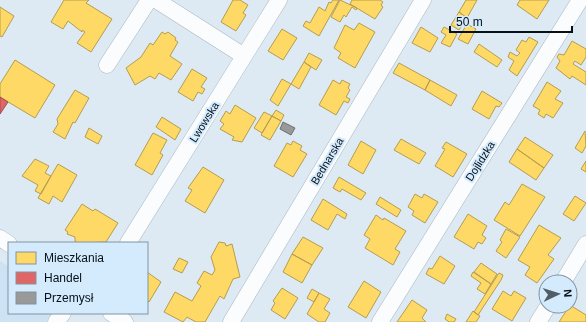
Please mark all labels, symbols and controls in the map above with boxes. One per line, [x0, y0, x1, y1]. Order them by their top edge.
scale bar [450, 8, 572, 34]
text: 50 m [456, 15, 483, 29]
street label: Lwowska [187, 99, 222, 144]
street label: Bednarska [308, 135, 346, 187]
street label: Dojlidzka [463, 138, 497, 183]
legend [8, 242, 148, 314]
text: Mieszkania [44, 251, 104, 265]
text: Handel [44, 271, 82, 285]
north arrow [538, 274, 578, 314]
text: N [562, 289, 574, 298]
text: Przemysł [44, 291, 94, 305]

